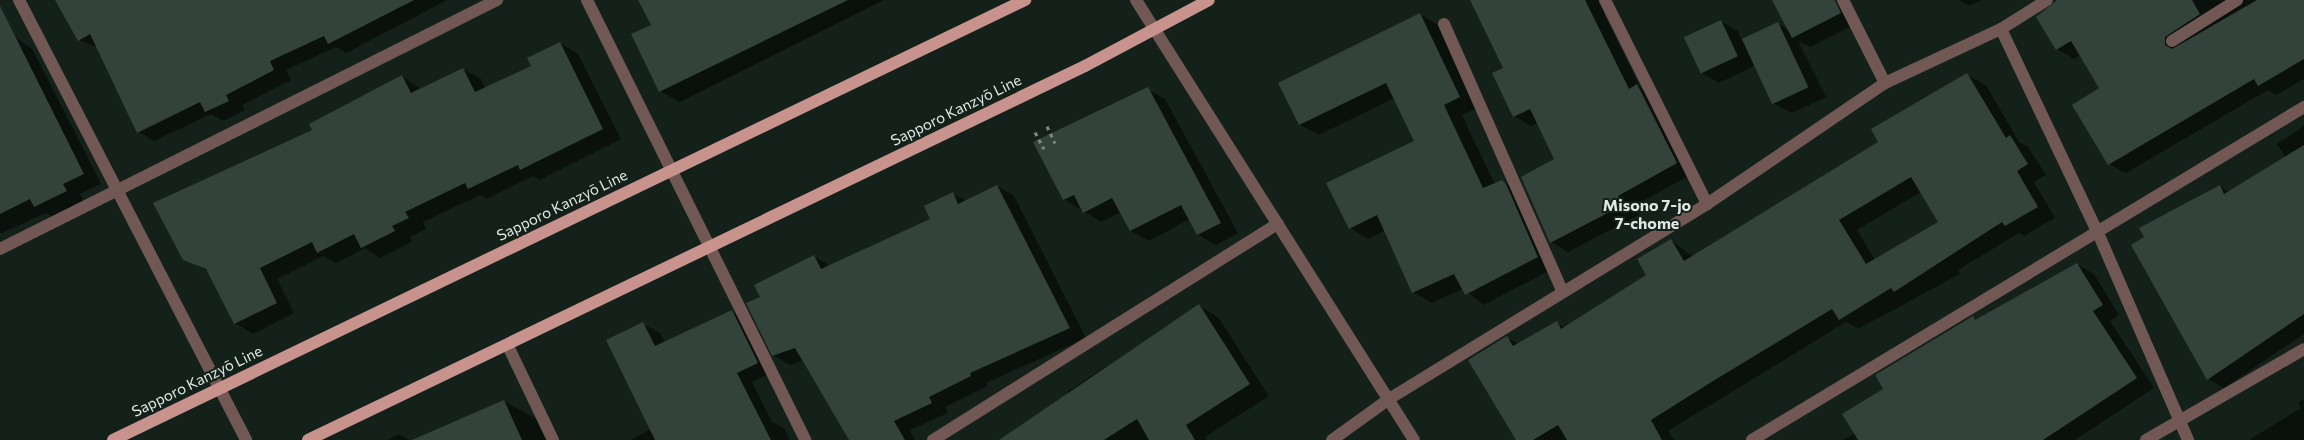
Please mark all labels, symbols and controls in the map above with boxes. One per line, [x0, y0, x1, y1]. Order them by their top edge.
street label: Sapporo Kanzyō Line [888, 71, 1024, 149]
street label: Sapporo Kanzyō Line [494, 166, 630, 244]
district label: Misono 7-jo 7-chome [1603, 195, 1691, 233]
street label: Sapporo Kanzyō Line [129, 342, 265, 420]

